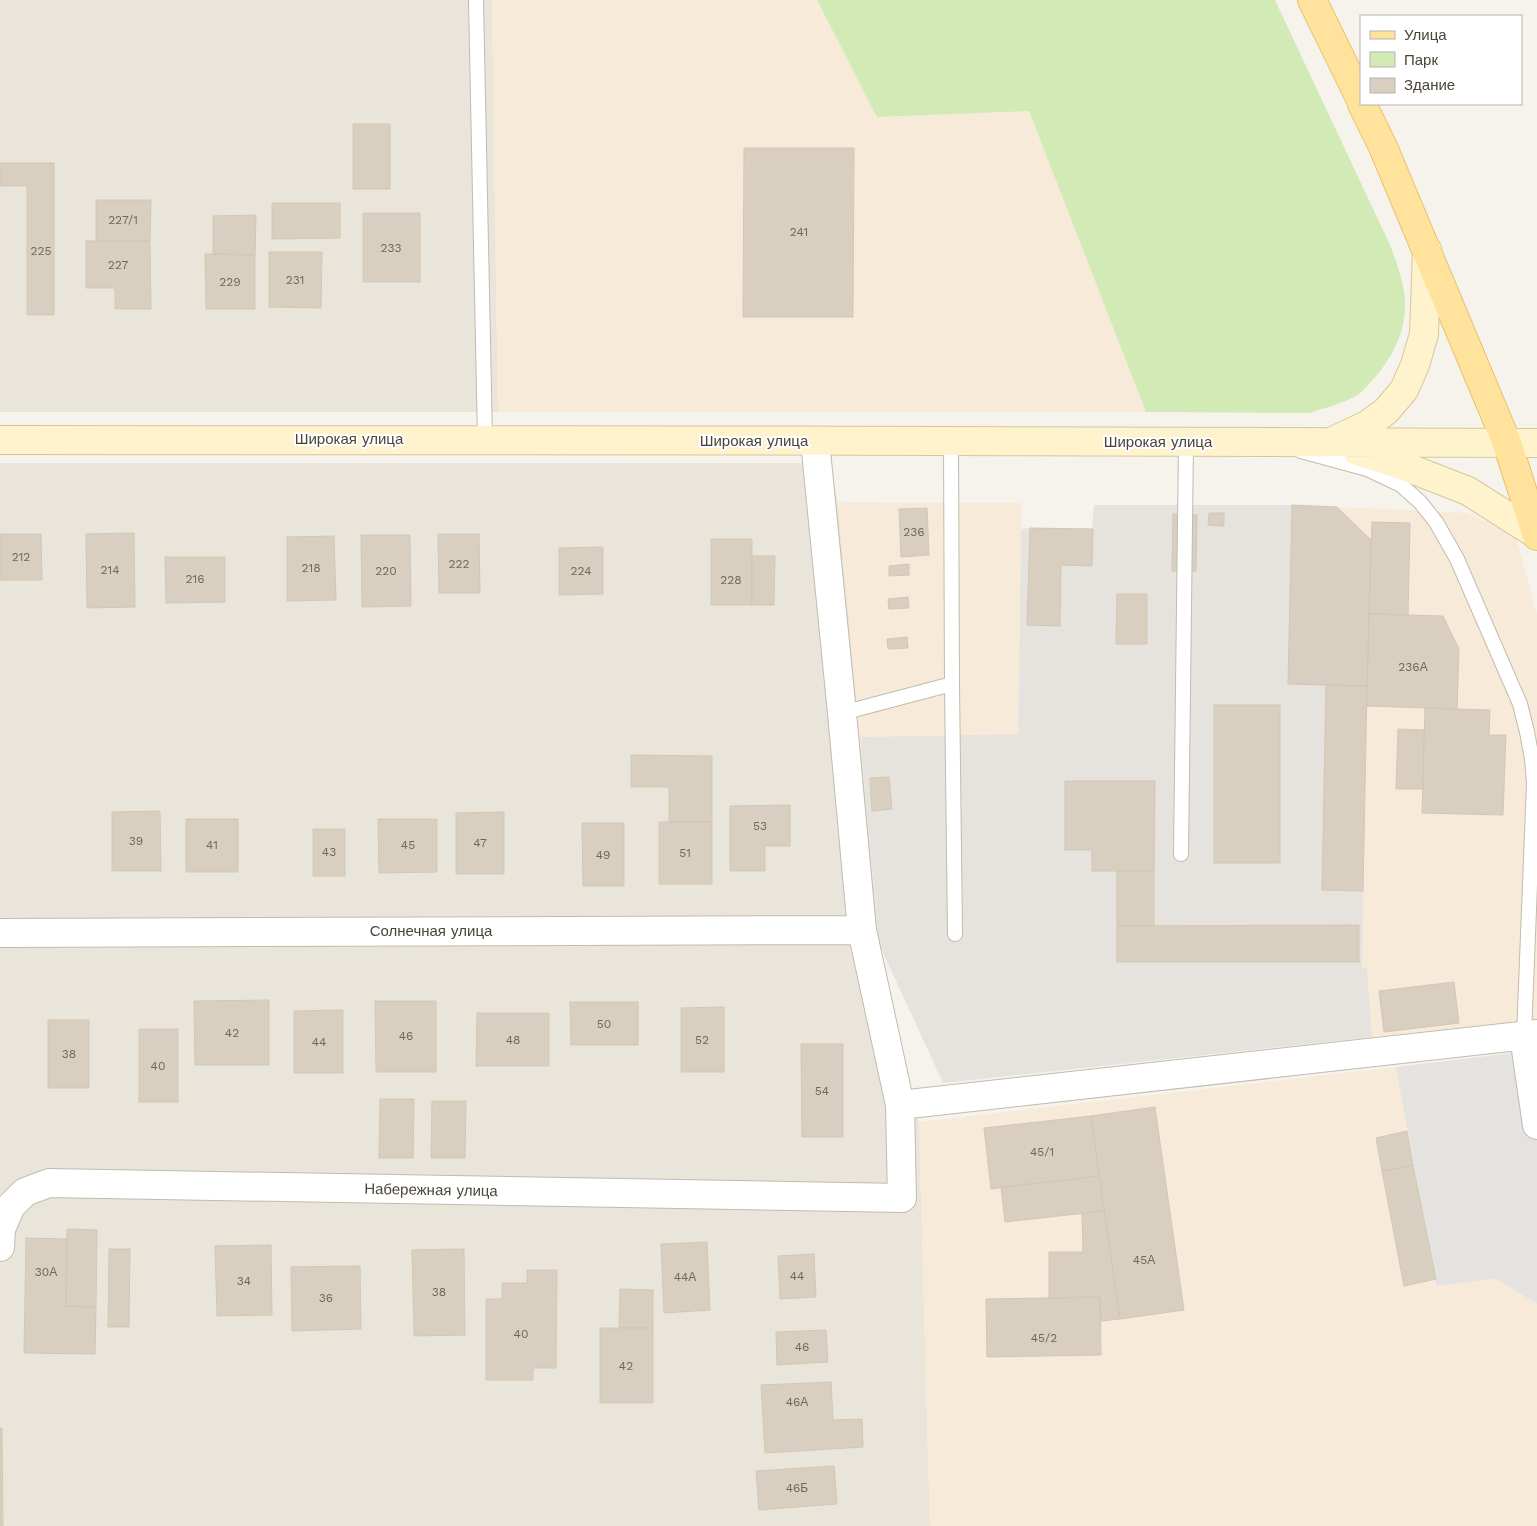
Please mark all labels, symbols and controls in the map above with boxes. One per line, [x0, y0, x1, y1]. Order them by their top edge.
legend [1360, 15, 1522, 105]
text: Улица [1404, 26, 1447, 44]
text: Парк [1404, 51, 1438, 69]
text: Здание [1404, 76, 1455, 94]
house number: 227/1 [108, 213, 138, 227]
house number: 241 [790, 225, 808, 239]
house number: 233 [381, 241, 402, 255]
house number: 225 [31, 244, 51, 258]
house number: 227 [108, 258, 129, 272]
house number: 231 [286, 273, 304, 287]
house number: 229 [219, 275, 241, 289]
street label: Широкая улица [295, 430, 404, 448]
street label: Широкая улица [700, 432, 809, 450]
street label: Широкая улица [1104, 433, 1213, 451]
house number: 236 [903, 525, 925, 539]
house number: 212 [12, 550, 30, 564]
house number: 222 [449, 557, 470, 571]
house number: 218 [301, 561, 321, 575]
house number: 214 [100, 563, 120, 577]
house number: 220 [375, 564, 397, 578]
house number: 224 [571, 564, 591, 578]
house number: 216 [186, 572, 204, 586]
house number: 228 [720, 573, 742, 587]
house number: 236А [1398, 660, 1428, 674]
house number: 53 [753, 819, 767, 833]
house number: 39 [129, 834, 143, 848]
house number: 47 [473, 836, 487, 850]
house number: 41 [206, 838, 218, 852]
house number: 45 [401, 838, 415, 852]
house number: 43 [322, 845, 336, 859]
house number: 51 [679, 846, 691, 860]
house number: 49 [596, 848, 610, 862]
street label: Солнечная улица [370, 922, 493, 940]
house number: 50 [597, 1017, 611, 1031]
house number: 42 [225, 1026, 239, 1040]
house number: 46 [399, 1029, 413, 1043]
house number: 48 [506, 1033, 520, 1047]
house number: 52 [695, 1033, 709, 1047]
house number: 44 [312, 1035, 326, 1049]
house number: 38 [62, 1047, 76, 1061]
house number: 40 [151, 1059, 165, 1073]
house number: 54 [815, 1084, 829, 1098]
house number: 45/1 [1030, 1145, 1054, 1159]
street label: Набережная улица [364, 1180, 499, 1200]
house number: 45А [1133, 1253, 1155, 1267]
house number: 30А [35, 1265, 57, 1279]
house number: 44 [790, 1269, 804, 1283]
house number: 44А [674, 1270, 696, 1284]
house number: 34 [237, 1274, 251, 1288]
house number: 38 [432, 1285, 446, 1299]
house number: 36 [319, 1291, 333, 1305]
house number: 40 [514, 1327, 528, 1341]
house number: 45/2 [1031, 1331, 1057, 1345]
house number: 46 [795, 1340, 809, 1354]
house number: 42 [619, 1359, 633, 1373]
house number: 46А [786, 1395, 808, 1409]
house number: 46Б [786, 1481, 808, 1495]

